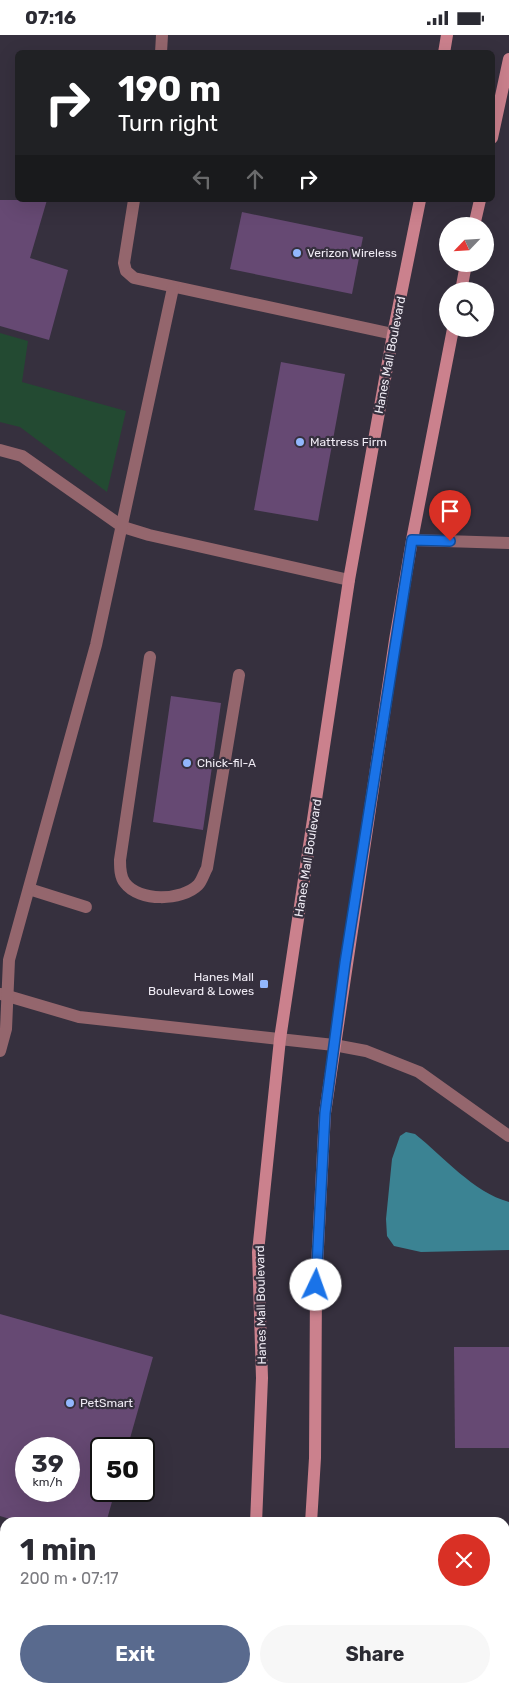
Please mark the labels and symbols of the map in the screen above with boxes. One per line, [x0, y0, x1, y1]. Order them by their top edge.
north arrow [439, 217, 494, 273]
place label: Verizon Wireless [307, 246, 397, 260]
marker: Verizon Wireless [291, 247, 303, 259]
street label: Hanes Mall Boulevard [372, 295, 408, 415]
place label: Mattress Firm [310, 435, 387, 449]
marker: Mattress Firm [294, 436, 306, 448]
pin [429, 490, 471, 541]
place label: Chick-fil-A [197, 756, 256, 770]
marker: Chick-fil-A [181, 757, 193, 769]
street label: Hanes Mall Boulevard [292, 798, 324, 918]
place label: Hanes Mall Boulevard & Lowes [148, 970, 254, 998]
marker: Hanes Mall Boulevard & Lowes [258, 978, 270, 990]
street label: Hanes Mall Boulevard [253, 1245, 269, 1365]
position arrow [289, 1258, 341, 1310]
place label: PetSmart [80, 1396, 133, 1410]
marker: PetSmart [64, 1397, 76, 1409]
speed limit sign: 50 [90, 1437, 155, 1502]

